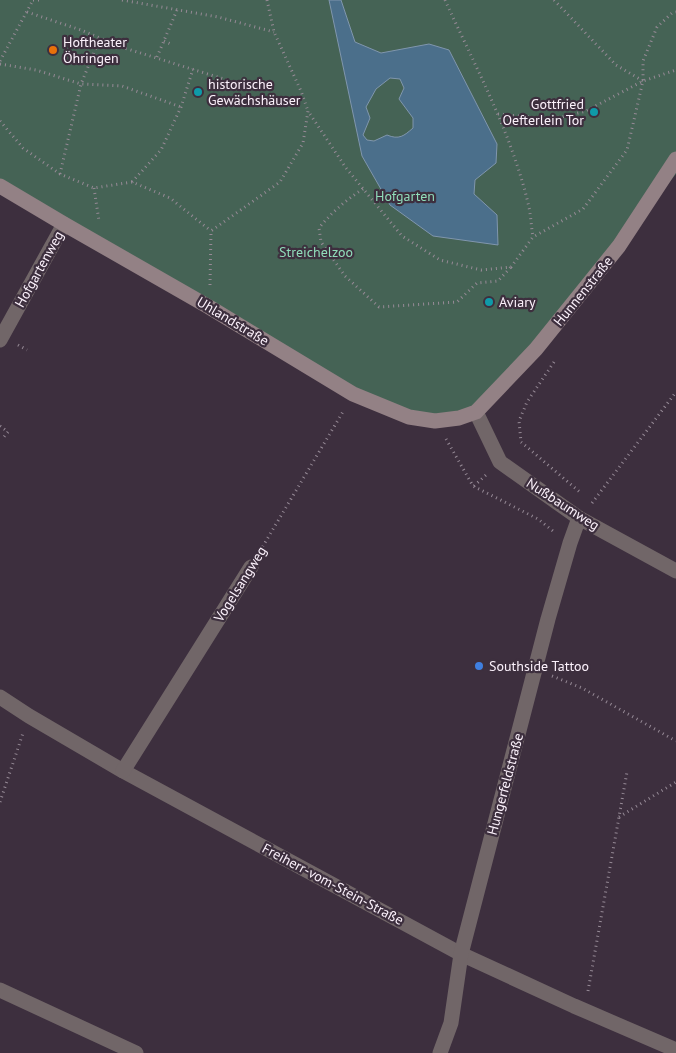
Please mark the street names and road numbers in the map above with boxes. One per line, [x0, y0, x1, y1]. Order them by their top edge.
street label: Hofgartenweg [11, 228, 67, 310]
street label: Hunnenstraße [549, 252, 617, 330]
street label: Uhlandstraße [194, 292, 272, 350]
street label: Nußbaumweg [523, 474, 603, 534]
street label: Vogelsangweg [209, 543, 270, 626]
street label: Hungerfeldstraße [483, 731, 527, 837]
street label: Freiherr-vom-Stein-Straße [259, 839, 407, 929]

